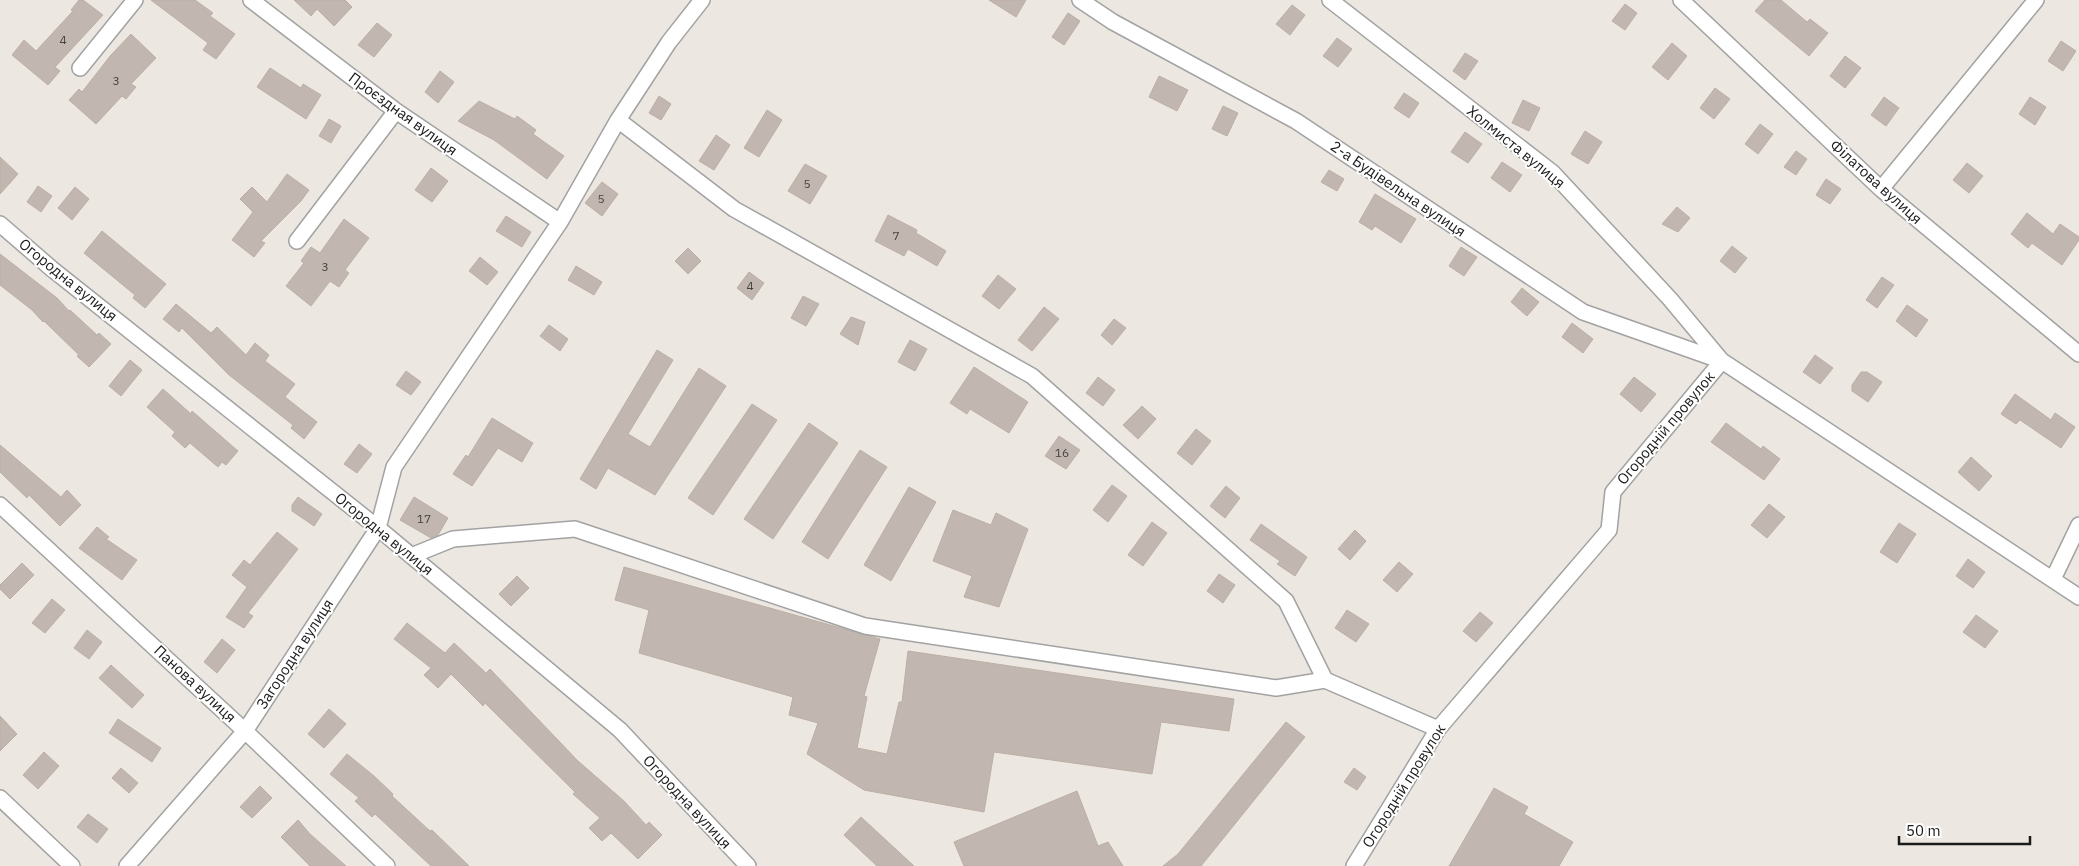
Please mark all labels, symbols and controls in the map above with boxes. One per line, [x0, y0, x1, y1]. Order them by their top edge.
house number: 4 [59, 32, 67, 47]
street label: Проєздная вулиця [345, 68, 461, 159]
house number: 3 [112, 73, 120, 88]
street label: Холмиста вулиця [1463, 101, 1569, 192]
street label: Філатова вулиця [1826, 135, 1926, 228]
street label: 2-а Будівельна вулиця [1327, 136, 1469, 241]
house number: 5 [803, 176, 811, 191]
house number: 5 [597, 191, 605, 206]
house number: 7 [892, 228, 900, 243]
street label: Огородна вулиця [15, 234, 121, 325]
house number: 3 [321, 259, 329, 274]
house number: 4 [746, 278, 754, 293]
street label: Огородній провулок [1613, 367, 1719, 488]
house number: 16 [1055, 445, 1069, 460]
street label: Огородна вулиця [331, 488, 437, 579]
house number: 17 [417, 511, 431, 526]
street label: Загородна вулиця [252, 595, 337, 712]
street label: Панова вулиця [150, 641, 240, 726]
street label: Огородній провулок [1358, 720, 1449, 851]
street label: Огородна вулиця [639, 751, 736, 853]
scale bar [1899, 814, 2030, 846]
text: 50 m [1906, 821, 1941, 840]

